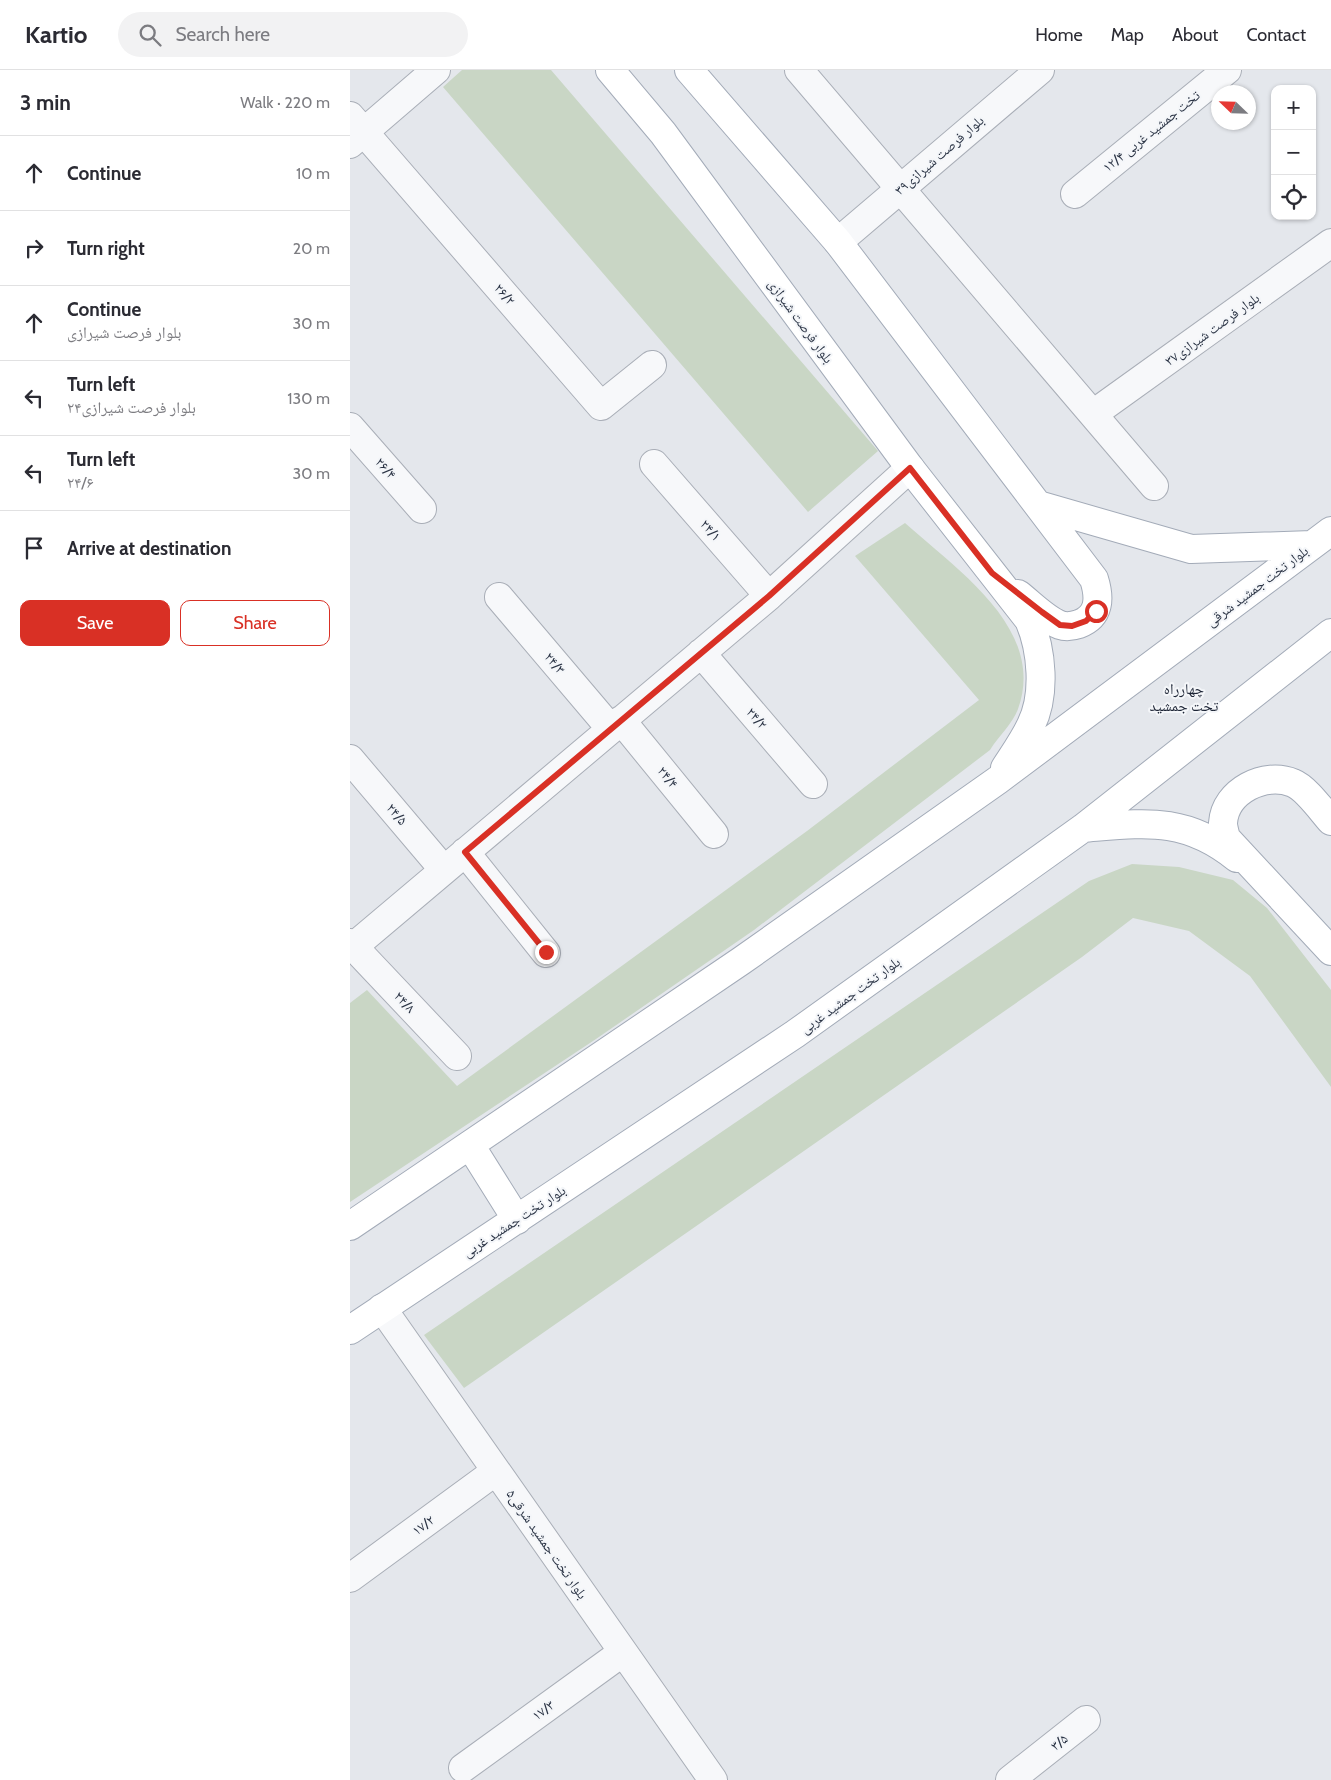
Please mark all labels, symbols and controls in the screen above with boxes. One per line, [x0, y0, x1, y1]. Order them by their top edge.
search box [118, 12, 468, 57]
text: Kartio [25, 20, 88, 49]
icon: search [136, 21, 164, 49]
text: Search here [176, 23, 270, 46]
text: Home [1035, 24, 1083, 46]
text: Map [1111, 24, 1144, 46]
text: About [1172, 24, 1218, 46]
text: Contact [1246, 24, 1306, 46]
north arrow [1211, 85, 1256, 130]
map controls [1271, 85, 1316, 220]
button: + [1271, 85, 1316, 130]
street label: تخت جمشید غربی ۱۲/۴ [1099, 86, 1204, 176]
text: 3 min [20, 90, 71, 115]
text: Walk · 220 m [240, 93, 330, 112]
street label: بلوار فرصت شیرازی۳۹ [891, 111, 988, 199]
button: − [1271, 130, 1316, 175]
icon: ahead [20, 159, 48, 187]
text: Continue [67, 162, 141, 185]
text: 10 m [296, 164, 330, 183]
button: locate [1271, 175, 1316, 220]
icon: right [20, 234, 48, 262]
text: Turn right [67, 237, 145, 260]
text: 20 m [293, 239, 330, 258]
street label: بلوار فرصت شیرازی [764, 275, 838, 367]
street label: ۲۶/۲ [491, 279, 519, 309]
street label: بلوار فرصت شیرازی۳۷ [1161, 289, 1263, 369]
text: Continue [67, 298, 141, 321]
icon: ahead [20, 309, 48, 337]
text: 30 m [293, 314, 330, 333]
text: بلوار فرصت شیرازی [67, 323, 181, 342]
text: Turn left [67, 373, 135, 396]
icon: left [20, 384, 48, 412]
text: 130 m [287, 389, 330, 408]
text: بلوار فرصت شیرازی۲۴ [67, 398, 196, 417]
text: Turn left [67, 448, 135, 471]
street label: ۲۶/۴ [372, 453, 400, 483]
icon: left [20, 459, 48, 487]
text: 30 m [293, 464, 330, 483]
text: ۲۴/۶ [67, 473, 94, 492]
street label: ۲۴/۱ [697, 515, 725, 545]
icon: arrive [20, 534, 48, 562]
text: Arrive at destination [67, 537, 231, 560]
street label: بلوار تخت جمشید شرقی [1202, 542, 1312, 630]
button: Save [20, 600, 170, 646]
button: Share [180, 600, 330, 646]
route start [1085, 600, 1108, 623]
street label: ۲۴/۳ [541, 648, 569, 678]
district label: چهارراه تخت جمشید [1150, 680, 1219, 715]
street label: ۲۴/۲ [743, 703, 771, 733]
street label: ۲۴/۴ [654, 762, 682, 792]
street label: ۲۴/۵ [383, 799, 411, 829]
route end [535, 941, 558, 964]
street label: بلوار تخت جمشید غربی [796, 953, 904, 1037]
street label: ۲۴/۸ [390, 987, 420, 1017]
street label: بلوار تخت جمشید غربی [459, 1181, 569, 1261]
street label: بلوار تخت جمشید شرقی۵ [502, 1486, 592, 1602]
street label: ۱۷/۲ [408, 1511, 438, 1539]
street label: ۱۷/۳ [528, 1696, 558, 1724]
street label: ۳/۵ [1047, 1730, 1071, 1754]

